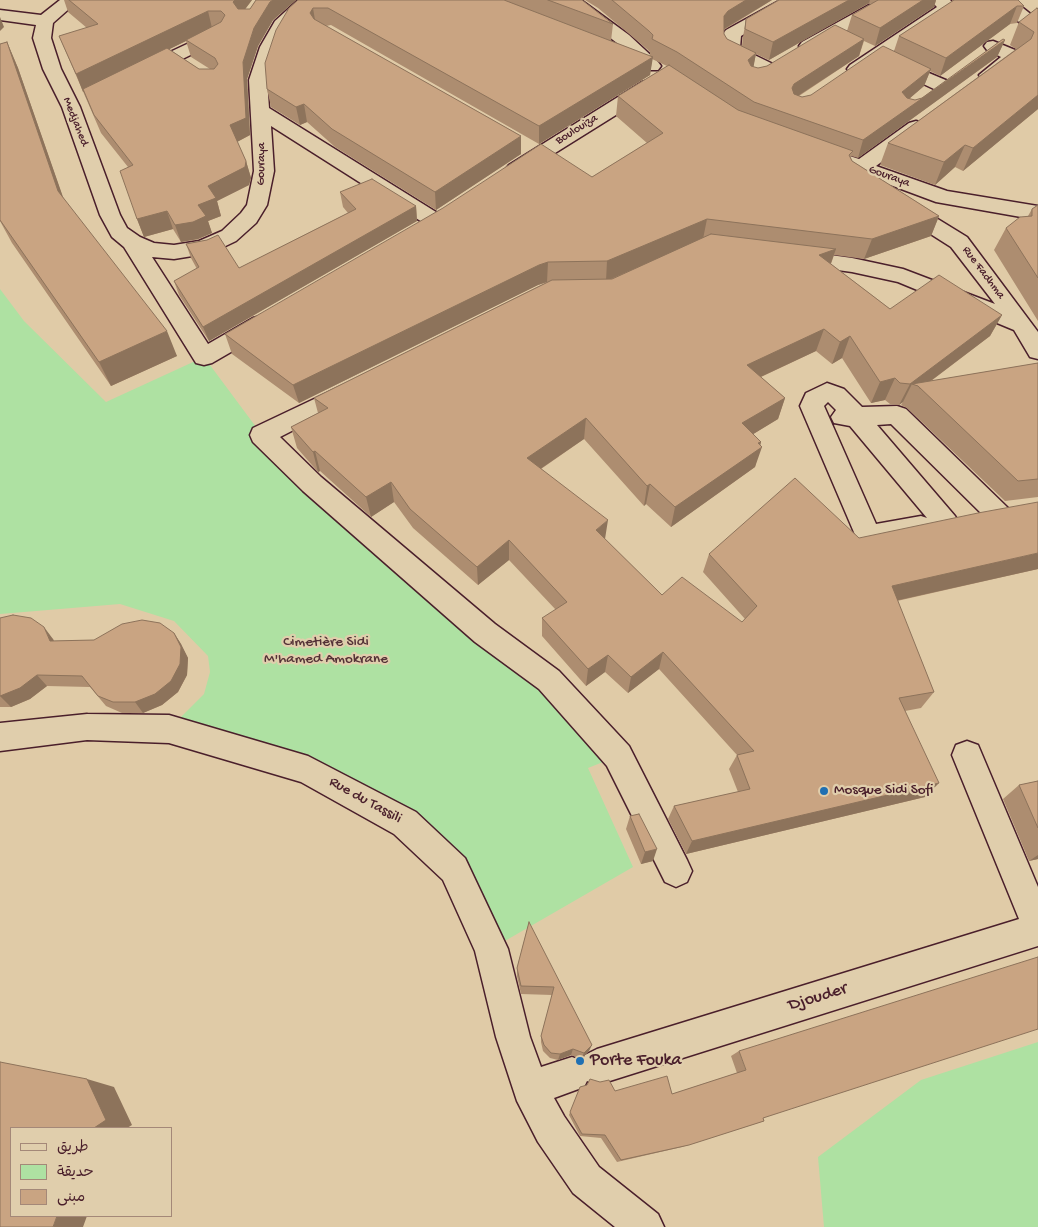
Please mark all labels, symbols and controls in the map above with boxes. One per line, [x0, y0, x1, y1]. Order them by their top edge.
street label: Medjahed [59, 95, 91, 149]
street label: Boulouiza [553, 111, 601, 149]
street label: Gouraya [254, 142, 270, 186]
street label: Gouraya [866, 163, 912, 191]
street label: Rue Fadhma [958, 244, 1008, 302]
park label: Cimetière Sidi M'hamed Amokrane [264, 634, 388, 669]
street label: Rue du Tassili [325, 774, 405, 828]
place label: Mosque Sidi Sofi [834, 782, 933, 800]
marker: Mosque Sidi Sofi [818, 785, 830, 797]
street label: Djouder [786, 979, 850, 1017]
place label: Porte Fouka [590, 1050, 682, 1072]
marker: Porte Fouka [574, 1055, 586, 1067]
legend [10, 1127, 172, 1217]
text: طريق [57, 1139, 89, 1157]
text: حديقة [57, 1164, 94, 1182]
text: مبنى [57, 1189, 85, 1207]

